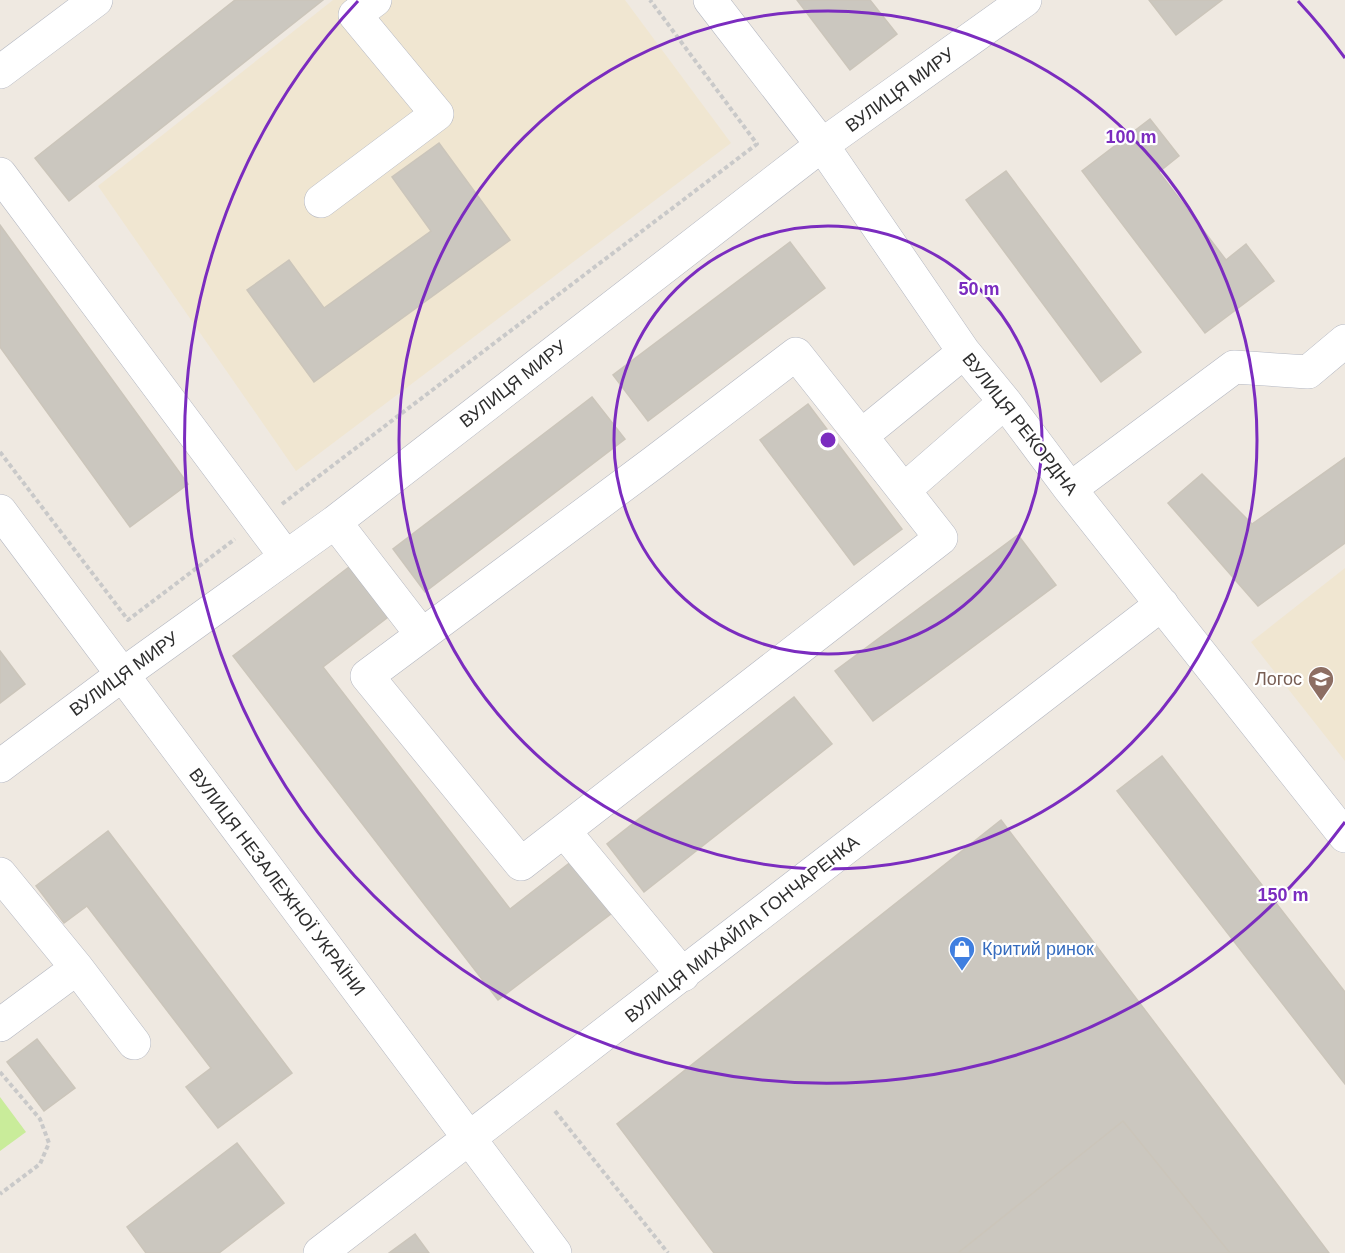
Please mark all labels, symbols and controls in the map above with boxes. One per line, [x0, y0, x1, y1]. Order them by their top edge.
street label: ВУЛИЦЯ МИРУ [842, 44, 959, 136]
text: 100 m [1105, 127, 1157, 147]
text: 50 m [958, 279, 1000, 299]
street label: ВУЛИЦЯ МИРУ [456, 336, 571, 432]
street label: ВУЛИЦЯ РЕКОРДНА [958, 349, 1082, 499]
centre of rings [818, 430, 838, 450]
street label: ВУЛИЦЯ МИРУ [66, 628, 183, 720]
school or university icon: Логос [1306, 664, 1336, 702]
place label: Логос [1255, 669, 1302, 689]
street label: ВУЛИЦЯ НЕЗАЛЕЖНОЇ УКРАЇНИ [185, 764, 369, 1000]
street label: ВУЛИЦЯ МИХАЙЛА ГОНЧАРЕНКА [620, 831, 863, 1027]
text: 150 m [1257, 885, 1309, 905]
shop icon: Критий ринок [947, 934, 977, 972]
place label: Критий ринок [982, 939, 1094, 959]

